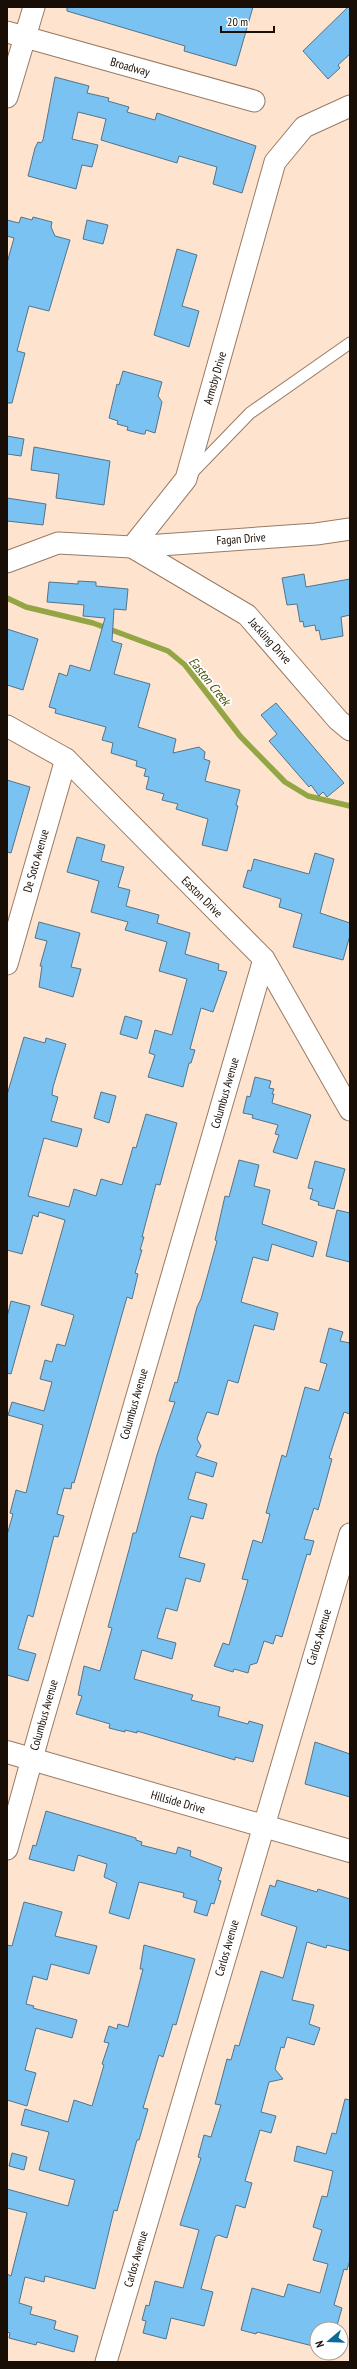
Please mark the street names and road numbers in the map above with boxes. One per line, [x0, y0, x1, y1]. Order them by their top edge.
street label: Broadway [109, 54, 152, 79]
street label: Armsby Drive [200, 350, 229, 406]
street label: Fagan Drive [216, 529, 266, 548]
street label: Jackling Drive [245, 614, 295, 667]
street label: De Soto Avenue [19, 827, 52, 894]
street label: Easton Drive [179, 873, 226, 920]
street label: Columbus Avenue [207, 1056, 242, 1130]
street label: Columbus Avenue [116, 1367, 151, 1441]
street label: Carlos Avenue [303, 1607, 334, 1667]
street label: Columbus Avenue [26, 1678, 61, 1752]
street label: Hillside Drive [149, 1787, 207, 1816]
street label: Carlos Avenue [211, 1918, 242, 1978]
street label: Carlos Avenue [120, 2229, 151, 2289]

